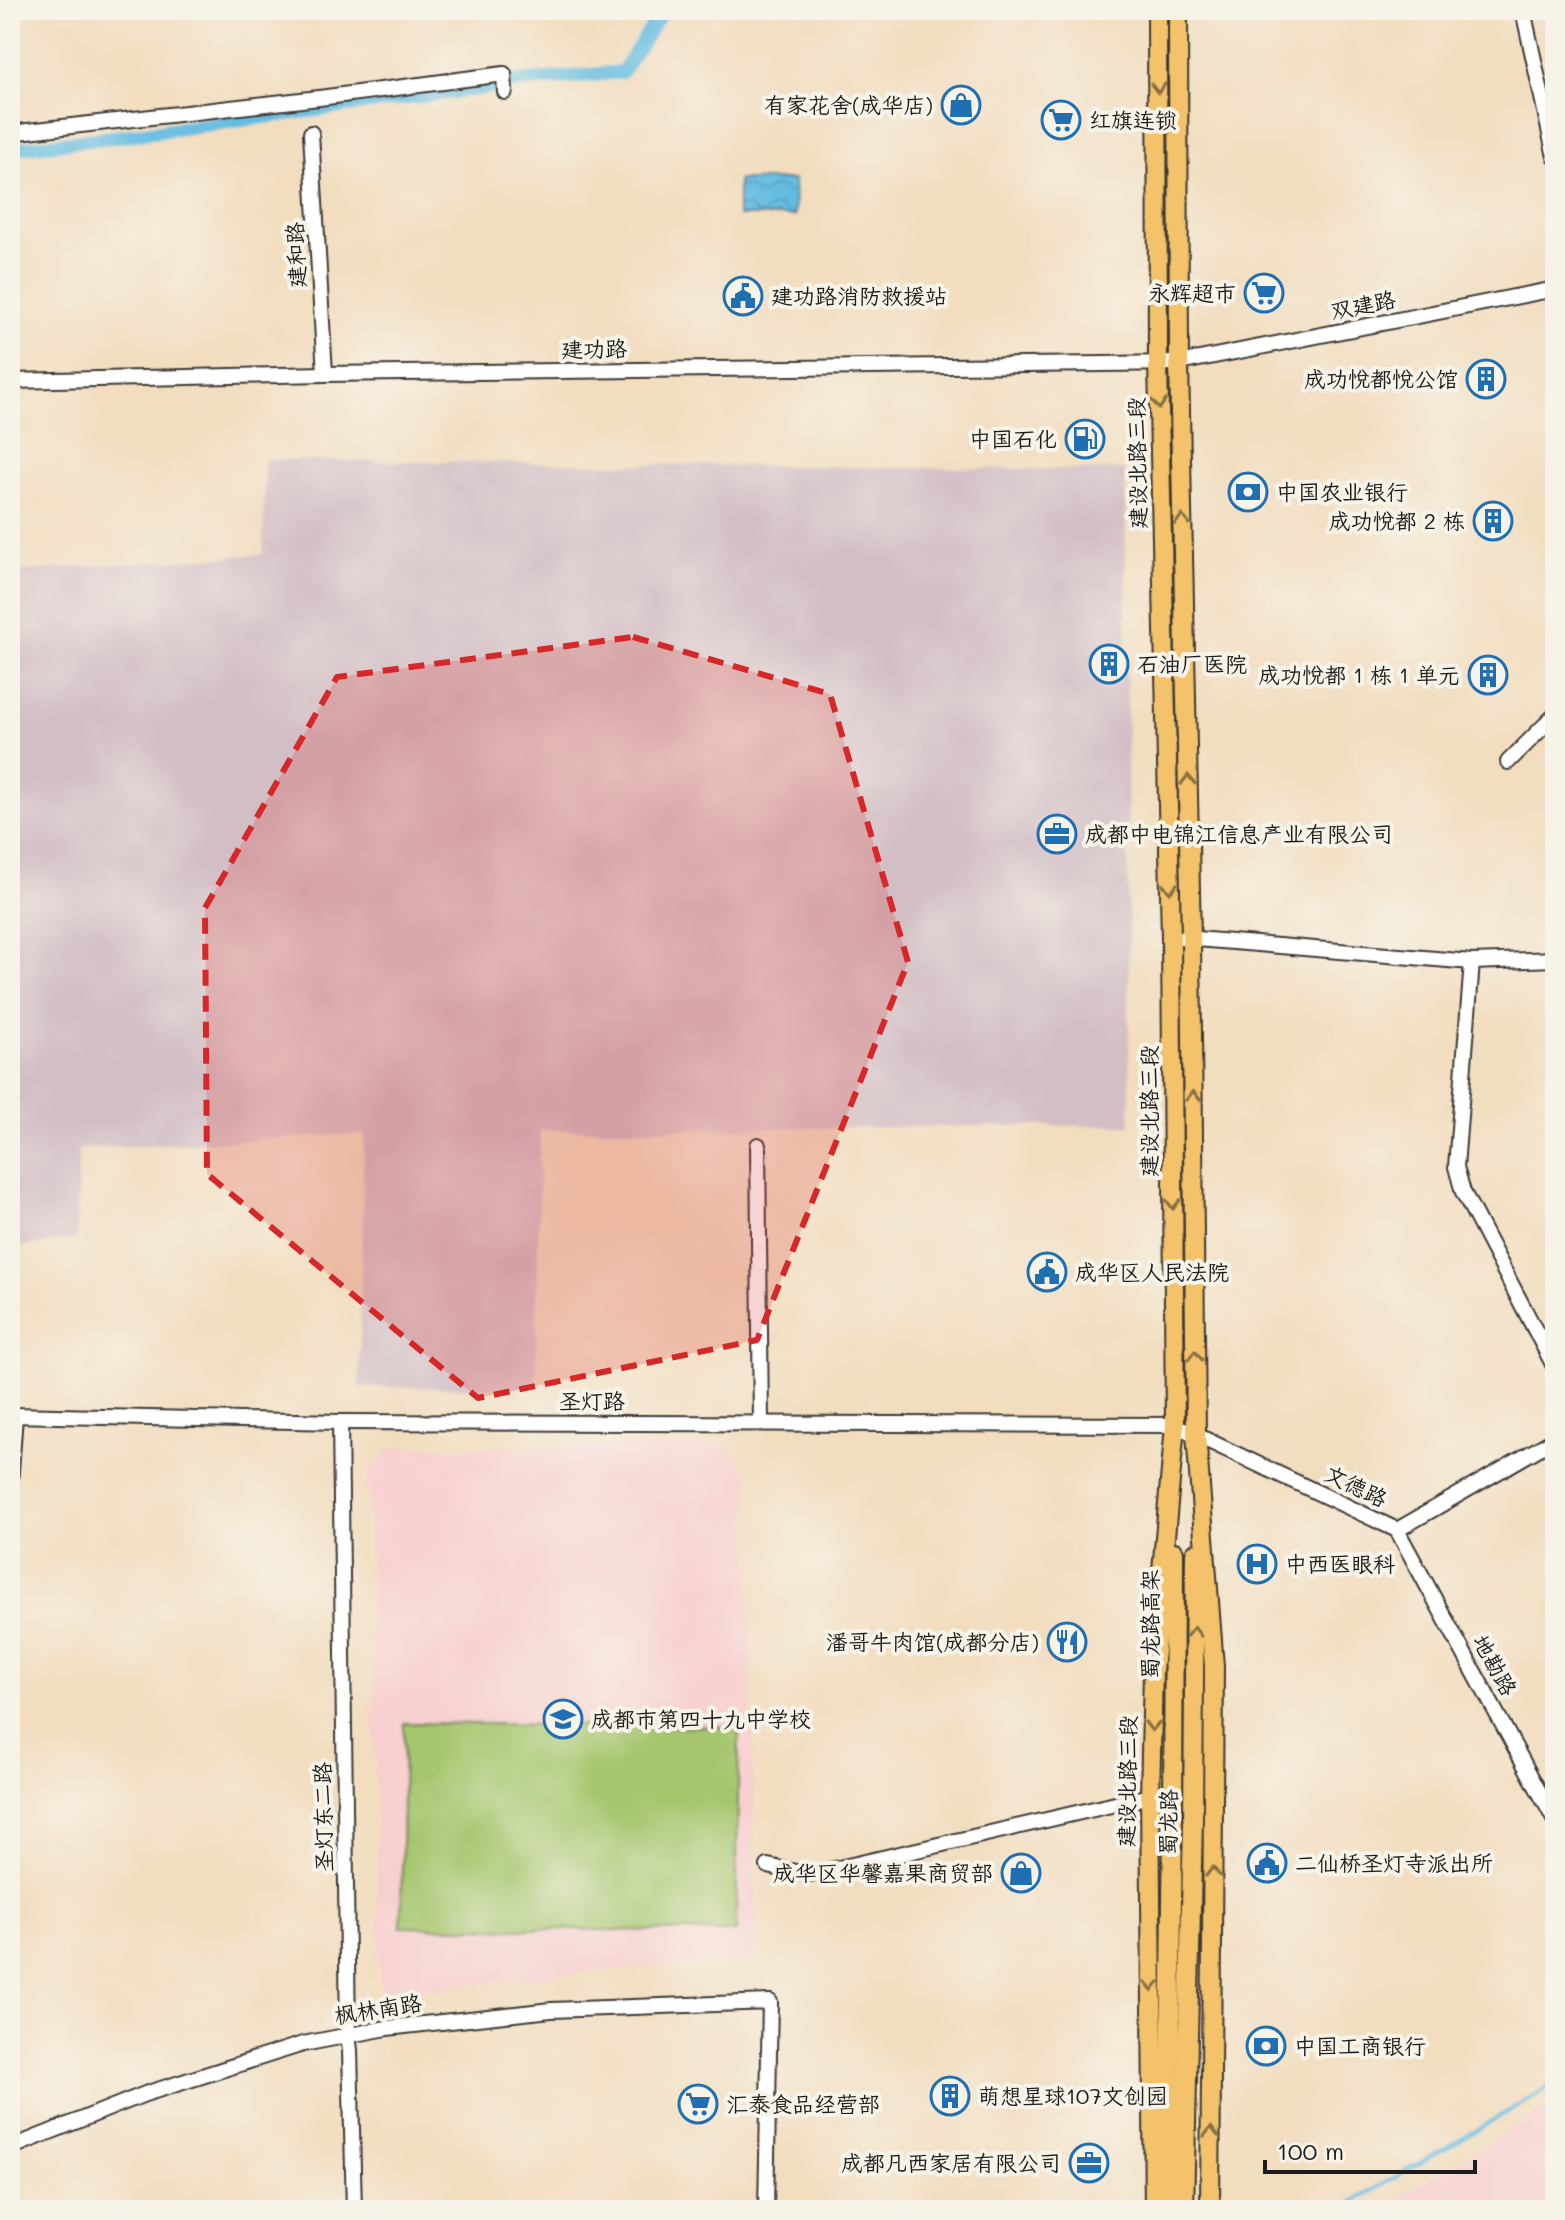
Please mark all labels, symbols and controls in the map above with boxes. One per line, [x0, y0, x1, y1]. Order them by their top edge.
one-way arrow [1149, 82, 1167, 95]
shop icon: 有家花舍(成华店) [940, 84, 982, 126]
place label: 有家花舍(成华店) [764, 90, 933, 119]
supermarket icon: 红旗连锁 [1040, 99, 1082, 141]
place label: 红旗连锁 [1089, 105, 1177, 134]
street label: 建和路 [279, 221, 312, 289]
supermarket icon: 永辉超市 [1243, 272, 1285, 314]
public building icon: 建功路消防救援站 [722, 275, 764, 317]
place label: 永辉超市 [1148, 278, 1236, 307]
place label: 建功路消防救援站 [771, 281, 947, 310]
street label: 双建路 [1328, 284, 1398, 325]
street label: 建功路 [561, 333, 627, 364]
building icon: 成功悦都悦公馆 [1465, 358, 1507, 400]
place label: 成功悦都悦公馆 [1304, 364, 1458, 393]
street label: 建设北路三段 [1121, 397, 1152, 529]
one-way arrow [1151, 398, 1168, 411]
fuel station icon: 中国石化 [1064, 418, 1106, 460]
place label: 中国石化 [969, 424, 1057, 453]
bank icon: 中国农业银行 [1227, 471, 1269, 513]
place label: 中国农业银行 [1276, 477, 1408, 506]
building icon: 成功悦都 2 栋 [1472, 500, 1514, 542]
place label: 成功悦都 2 栋 [1329, 506, 1465, 535]
one-way arrow [1173, 513, 1191, 526]
building icon: 石油厂医院 [1088, 643, 1130, 685]
place label: 石油厂医院 [1137, 649, 1247, 678]
building icon: 成功悦都 1 栋 1 单元 [1467, 654, 1509, 696]
place label: 成功悦都 1 栋 1 单元 [1258, 660, 1460, 689]
one-way arrow [1179, 773, 1197, 786]
office icon: 成都中电锦江信息产业有限公司 [1036, 813, 1078, 855]
place label: 成都中电锦江信息产业有限公司 [1085, 819, 1393, 848]
one-way arrow [1162, 882, 1179, 895]
street label: 建设北路三段 [1134, 1045, 1163, 1177]
one-way arrow [1184, 1089, 1202, 1102]
one-way arrow [1164, 1198, 1182, 1211]
public building icon: 成华区人民法院 [1026, 1251, 1068, 1293]
place label: 成华区人民法院 [1075, 1257, 1229, 1286]
one-way arrow [1187, 1349, 1204, 1362]
street label: 圣灯路 [559, 1386, 625, 1415]
street label: 文德路 [1320, 1458, 1392, 1513]
hospital icon: 中西医眼科 [1236, 1543, 1278, 1585]
place label: 中西医眼科 [1285, 1549, 1395, 1578]
street label: 蜀龙路高架 [1135, 1569, 1164, 1679]
restaurant icon: 潘哥牛肉馆(成都分店) [1046, 1621, 1088, 1663]
one-way arrow [1185, 1625, 1203, 1638]
place label: 潘哥牛肉馆(成都分店) [826, 1627, 1039, 1656]
street label: 地勘路 [1467, 1629, 1524, 1701]
school or university icon: 成都市第四十九中学校 [542, 1698, 584, 1740]
place label: 成都市第四十九中学校 [591, 1704, 811, 1733]
street label: 建设北路三段 [1111, 1715, 1142, 1847]
one-way arrow [1143, 1720, 1160, 1733]
street label: 圣灯东二路 [307, 1762, 338, 1872]
street label: 蜀龙路 [1152, 1789, 1183, 1855]
public building icon: 二仙桥圣灯寺派出所 [1246, 1842, 1288, 1884]
place label: 二仙桥圣灯寺派出所 [1295, 1848, 1493, 1877]
shop icon: 成华区华馨嘉果商贸部 [1000, 1852, 1042, 1894]
place label: 成华区华馨嘉果商贸部 [773, 1858, 993, 1887]
one-way arrow [1204, 1865, 1222, 1878]
one-way arrow [1143, 1980, 1161, 1993]
street label: 枫林南路 [332, 1987, 424, 2030]
bank icon: 中国工商银行 [1245, 2025, 1287, 2067]
place label: 中国工商银行 [1294, 2031, 1426, 2060]
building icon: 萌想星球107文创园 [929, 2075, 971, 2117]
place label: 萌想星球107文创园 [978, 2081, 1168, 2110]
supermarket icon: 汇泰食品经营部 [677, 2083, 719, 2125]
place label: 汇泰食品经营部 [726, 2089, 880, 2118]
scale bar [1265, 2124, 1475, 2174]
one-way arrow [1202, 2125, 1220, 2138]
text: 100 m [1277, 2135, 1344, 2166]
office icon: 成都凡西家居有限公司 [1068, 2142, 1110, 2184]
place label: 成都凡西家居有限公司 [841, 2148, 1061, 2177]

